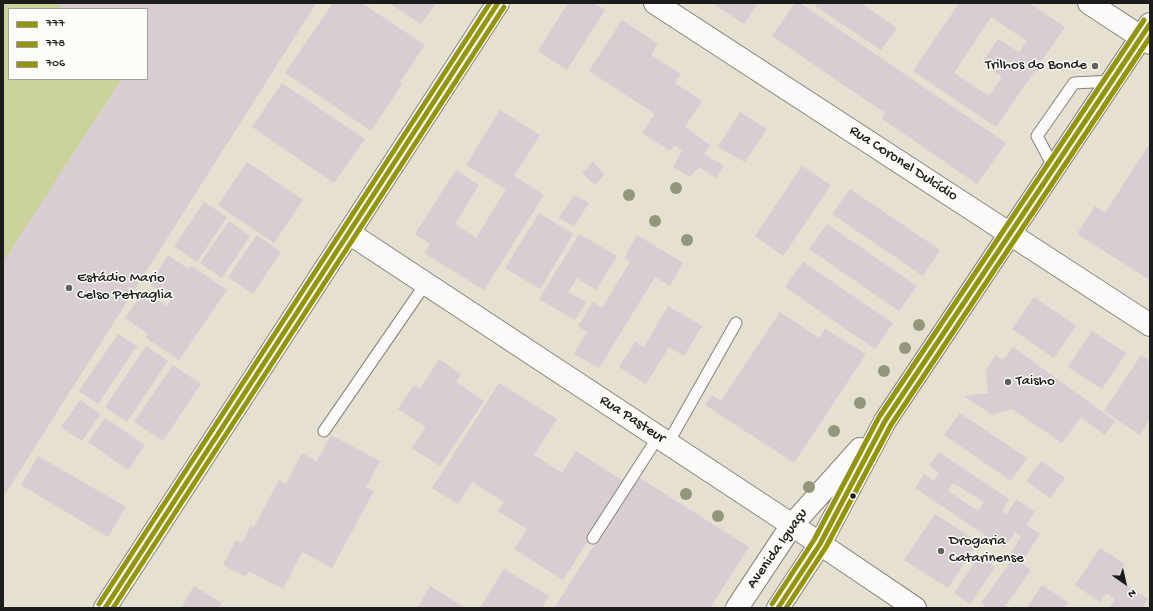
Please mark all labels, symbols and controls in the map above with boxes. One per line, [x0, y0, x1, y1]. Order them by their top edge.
legend [8, 8, 148, 80]
text: 777 [46, 17, 65, 31]
text: 778 [46, 37, 65, 51]
text: 706 [46, 57, 65, 71]
place label: Trilhos do Bonde [985, 57, 1087, 75]
marker: Trilhos do Bonde [1090, 61, 1100, 71]
street label: Rua Coronel Dulcídio [845, 122, 961, 206]
place label: Estádio Mario Celso Petraglia [77, 270, 172, 305]
marker: Estádio Mario Celso Petraglia [64, 283, 74, 293]
place label: Taisho [1016, 373, 1055, 391]
marker: Taisho [1003, 377, 1013, 387]
street label: Rua Pasteur [596, 392, 668, 448]
unlabelled marker [848, 491, 858, 501]
street label: Avenida Iguaçu [744, 505, 812, 593]
place label: Drogaria Catarinense [949, 533, 1024, 568]
marker: Drogaria Catarinense [936, 546, 946, 556]
north arrow [1105, 563, 1145, 603]
text: N [1125, 586, 1138, 600]

